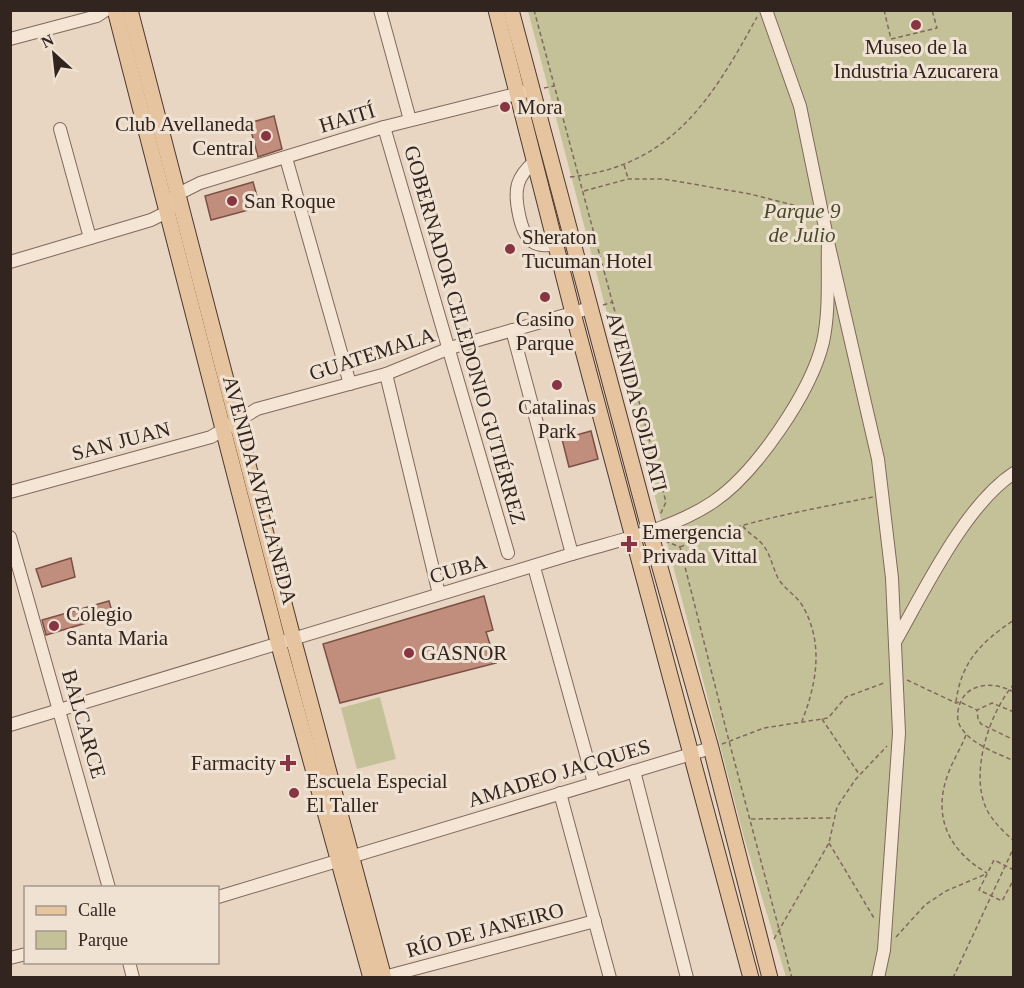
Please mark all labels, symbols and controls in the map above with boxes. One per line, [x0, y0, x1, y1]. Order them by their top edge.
marker: Museo de la Industria Azucarera [909, 18, 923, 32]
north arrow [24, 24, 84, 84]
text: N [38, 31, 57, 51]
place label: Museo de la Industria Azucarera [834, 35, 999, 83]
place label: Mora [517, 95, 563, 119]
street label: HAITÍ [316, 98, 378, 138]
marker: Mora [498, 100, 512, 114]
place label: Club Avellaneda Central [115, 112, 255, 160]
marker: Club Avellaneda Central [259, 129, 273, 143]
street label: GOBERNADOR CELEDONIO GUTIÉRREZ [399, 143, 531, 527]
place label: San Roque [244, 189, 336, 213]
marker: San Roque [225, 194, 239, 208]
park label: Parque 9 de Julio [763, 199, 841, 247]
place label: Sheraton Tucuman Hotel [522, 225, 653, 273]
marker: Sheraton Tucuman Hotel [503, 242, 517, 256]
marker: Casino Parque [538, 290, 552, 304]
place label: Casino Parque [516, 307, 574, 355]
street label: AVENIDA SOLDATI [602, 310, 672, 494]
street label: GUATEMALA [306, 322, 439, 386]
street label: AVENIDA AVELLANEDA [218, 373, 302, 608]
marker: Catalinas Park [550, 378, 564, 392]
place label: Catalinas Park [518, 395, 596, 443]
street label: SAN JUAN [69, 416, 173, 466]
place label: Emergencia Privada Vittal [642, 520, 758, 568]
marker: Emergencia Privada Vittal [620, 535, 638, 553]
street label: CUBA [427, 549, 490, 589]
place label: Colegio Santa Maria [66, 602, 169, 650]
marker: Colegio Santa Maria [47, 619, 61, 633]
place label: GASNOR [421, 641, 507, 665]
marker: GASNOR [402, 646, 416, 660]
street label: BALCARCE [57, 667, 111, 781]
street label: AMADEO JACQUES [465, 734, 653, 812]
place label: Farmacity [191, 751, 276, 775]
marker: Farmacity [281, 756, 295, 770]
place label: Escuela Especial El Taller [306, 769, 448, 817]
marker: Escuela Especial El Taller [287, 786, 301, 800]
legend [24, 886, 219, 964]
street label: RÍO DE JANEIRO [404, 897, 566, 963]
text: Calle [78, 900, 116, 920]
text: Parque [78, 930, 128, 950]

